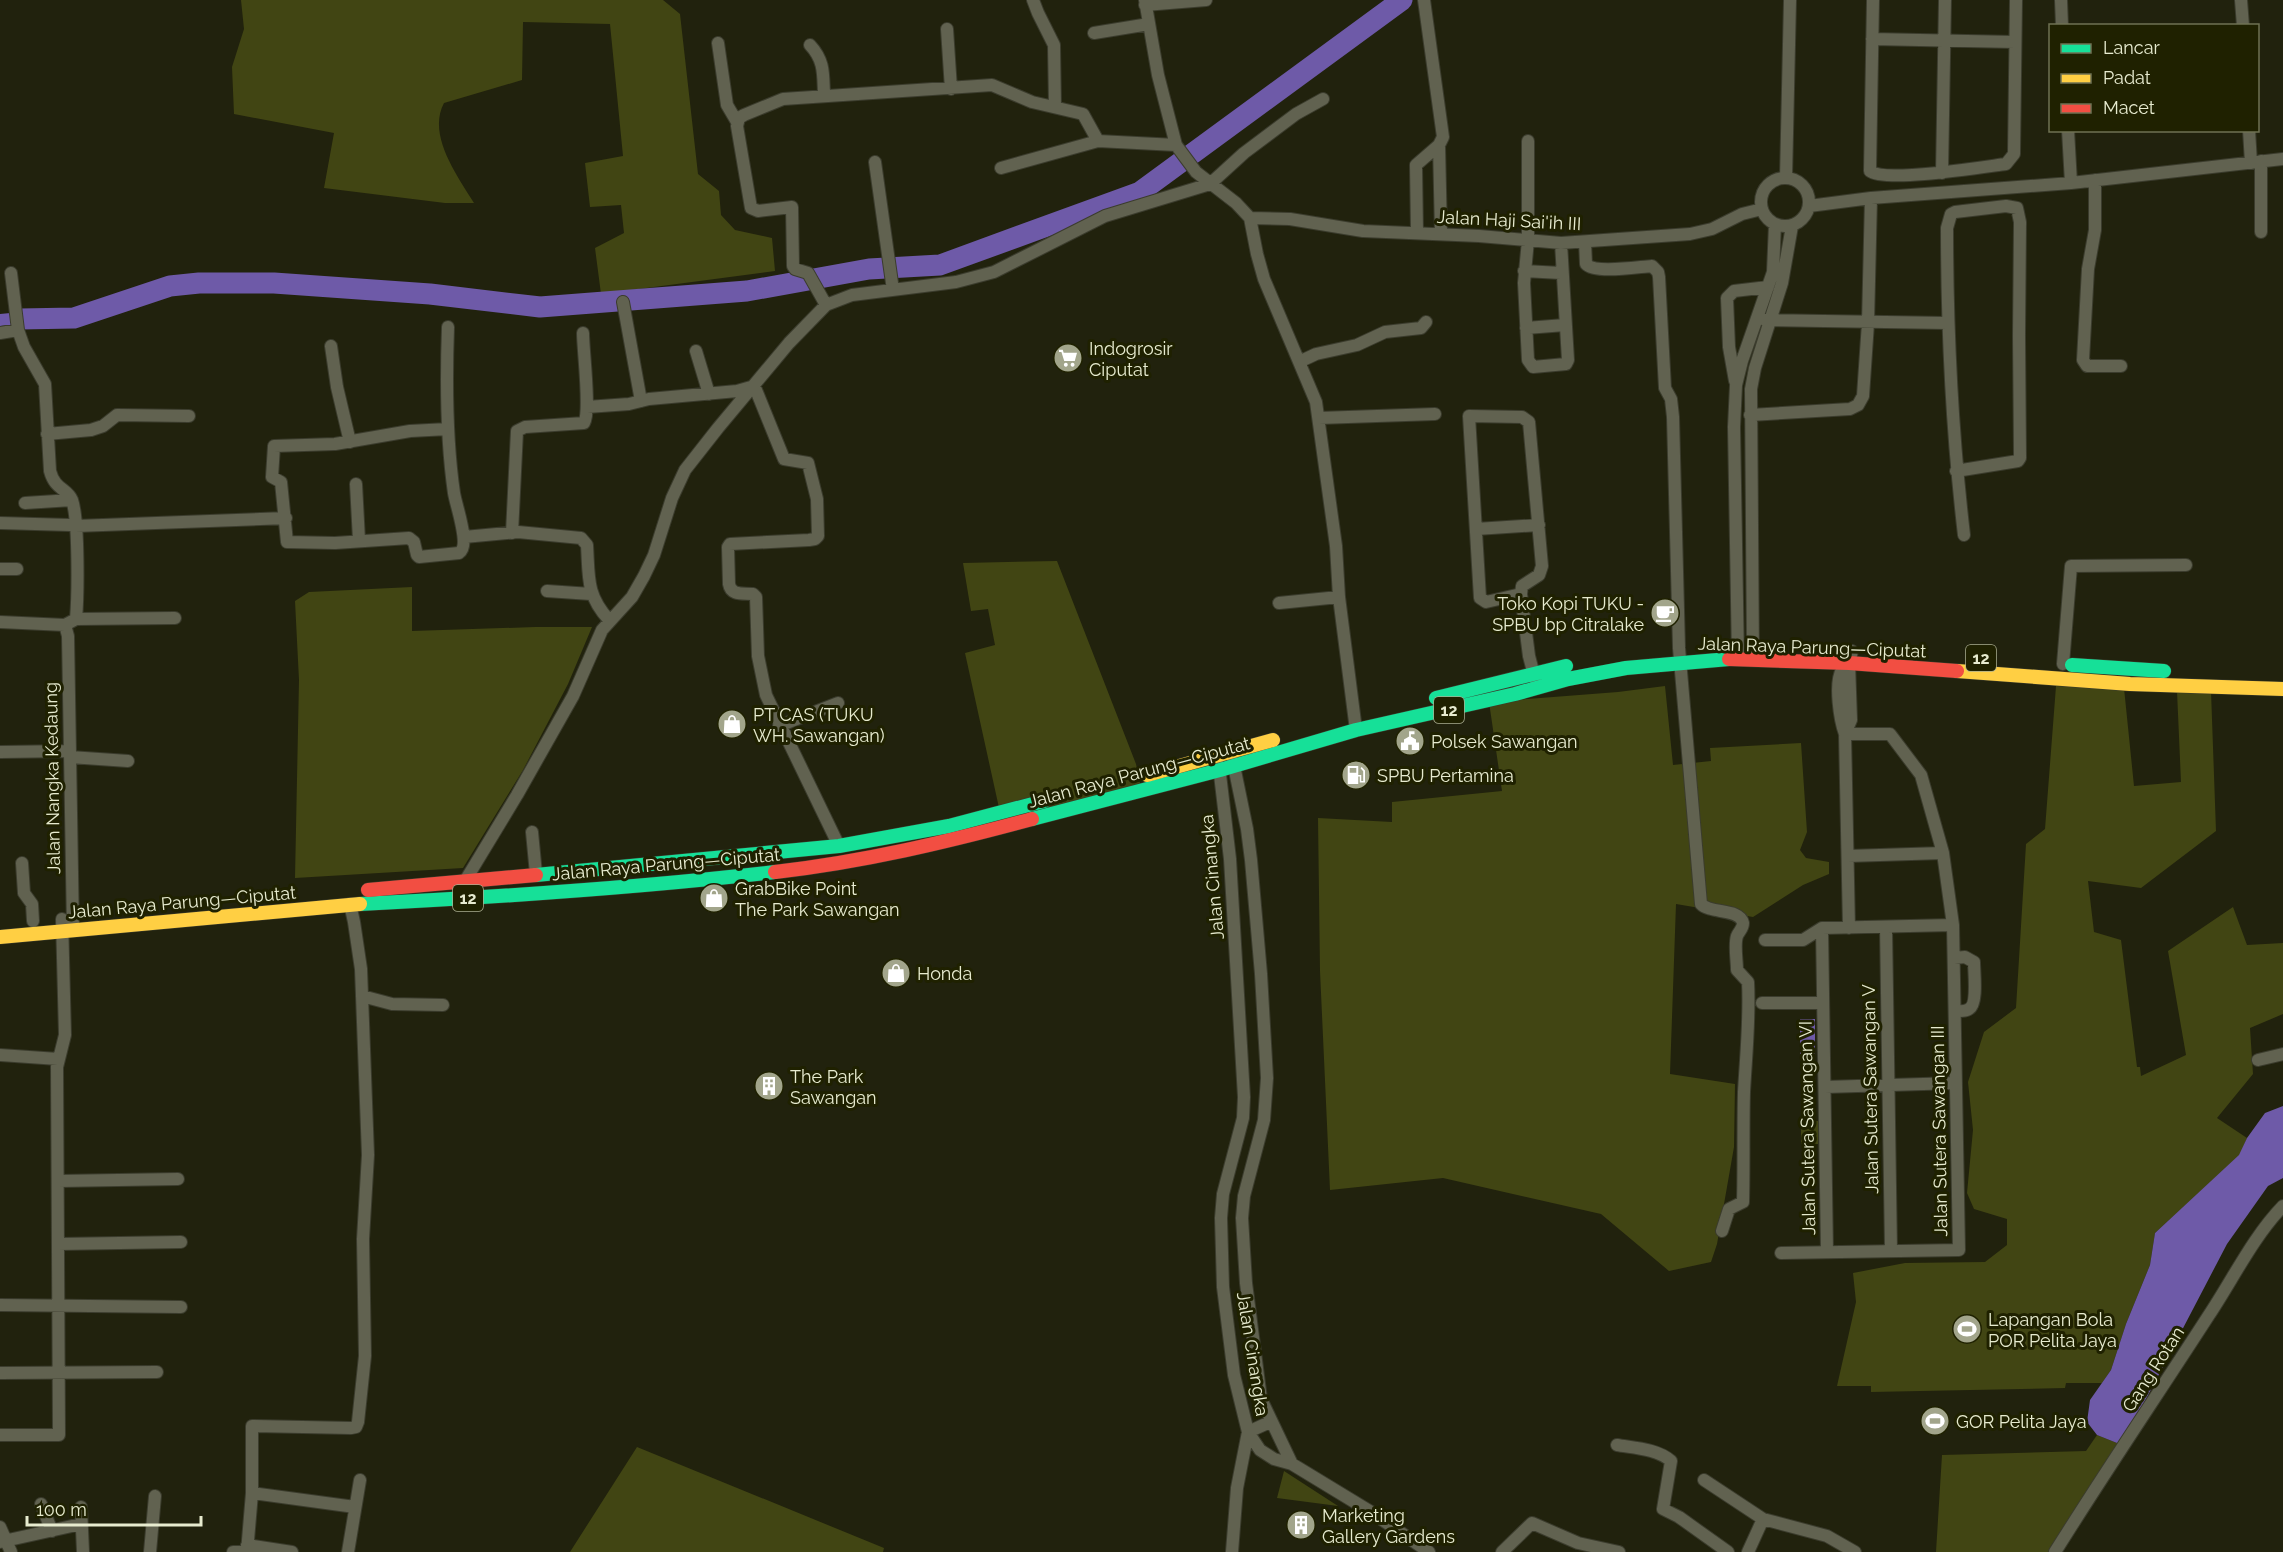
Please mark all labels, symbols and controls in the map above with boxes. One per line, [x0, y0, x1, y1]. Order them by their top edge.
legend [2049, 24, 2259, 132]
text: Lancar [2103, 37, 2160, 58]
text: Padat [2103, 67, 2151, 88]
text: Macet [2103, 97, 2155, 118]
street label: Jalan Haji Sai'ih III [1436, 206, 1582, 234]
place label: Indogrosir Ciputat [1089, 338, 1173, 380]
supermarket icon: Indogrosir Ciputat [1052, 342, 1084, 374]
place label: Toko Kopi TUKU - SPBU bp Citralake [1492, 593, 1644, 635]
cafe icon: Toko Kopi TUKU - SPBU bp Citralake [1649, 597, 1681, 629]
street label: Jalan Raya Parung—Ciputat [1697, 633, 1927, 661]
road number: 12 [1966, 645, 1996, 671]
street label: Jalan Nangka Kedaung [40, 682, 64, 874]
road number: 12 [1434, 697, 1464, 723]
place label: PT CAS (TUKU WH. Sawangan) [753, 704, 885, 746]
shop icon: PT CAS (TUKU WH. Sawangan) [716, 708, 748, 740]
public building icon: Polsek Sawangan [1394, 725, 1426, 757]
place label: Polsek Sawangan [1431, 731, 1578, 752]
street label: Jalan Raya Parung—Ciputat [1026, 732, 1252, 812]
fuel station icon: SPBU Pertamina [1340, 759, 1372, 791]
place label: SPBU Pertamina [1377, 765, 1514, 786]
street label: Jalan Cinangka [1196, 814, 1228, 940]
street label: Jalan Raya Parung—Ciputat [551, 844, 781, 884]
place label: GrabBike Point The Park Sawangan [735, 878, 900, 920]
street label: Jalan Raya Parung—Ciputat [67, 882, 297, 922]
shop icon: GrabBike Point The Park Sawangan [698, 882, 730, 914]
road number: 12 [453, 885, 483, 911]
shop icon: Honda [880, 957, 912, 989]
place label: Honda [917, 963, 972, 984]
street label: Jalan Sutera Sawangan V [1858, 984, 1882, 1194]
street label: Jalan Sutera Sawangan VI [1795, 1021, 1819, 1235]
street label: Jalan Sutera Sawangan III [1927, 1025, 1951, 1237]
place label: The Park Sawangan [790, 1066, 877, 1108]
building icon: The Park Sawangan [753, 1070, 785, 1102]
street label: Jalan Cinangka [1233, 1290, 1273, 1418]
place label: Lapangan Bola POR Pelita Jaya [1988, 1309, 2117, 1351]
sports icon: Lapangan Bola POR Pelita Jaya [1951, 1313, 1983, 1345]
street label: Gang Rotan [2118, 1322, 2188, 1416]
sports icon: GOR Pelita Jaya [1919, 1405, 1951, 1437]
place label: GOR Pelita Jaya [1956, 1411, 2086, 1432]
scale bar [27, 1489, 201, 1527]
text: 100 m [36, 1499, 87, 1520]
place label: Marketing Gallery Gardens [1322, 1505, 1455, 1547]
building icon: Marketing Gallery Gardens [1285, 1509, 1317, 1541]

